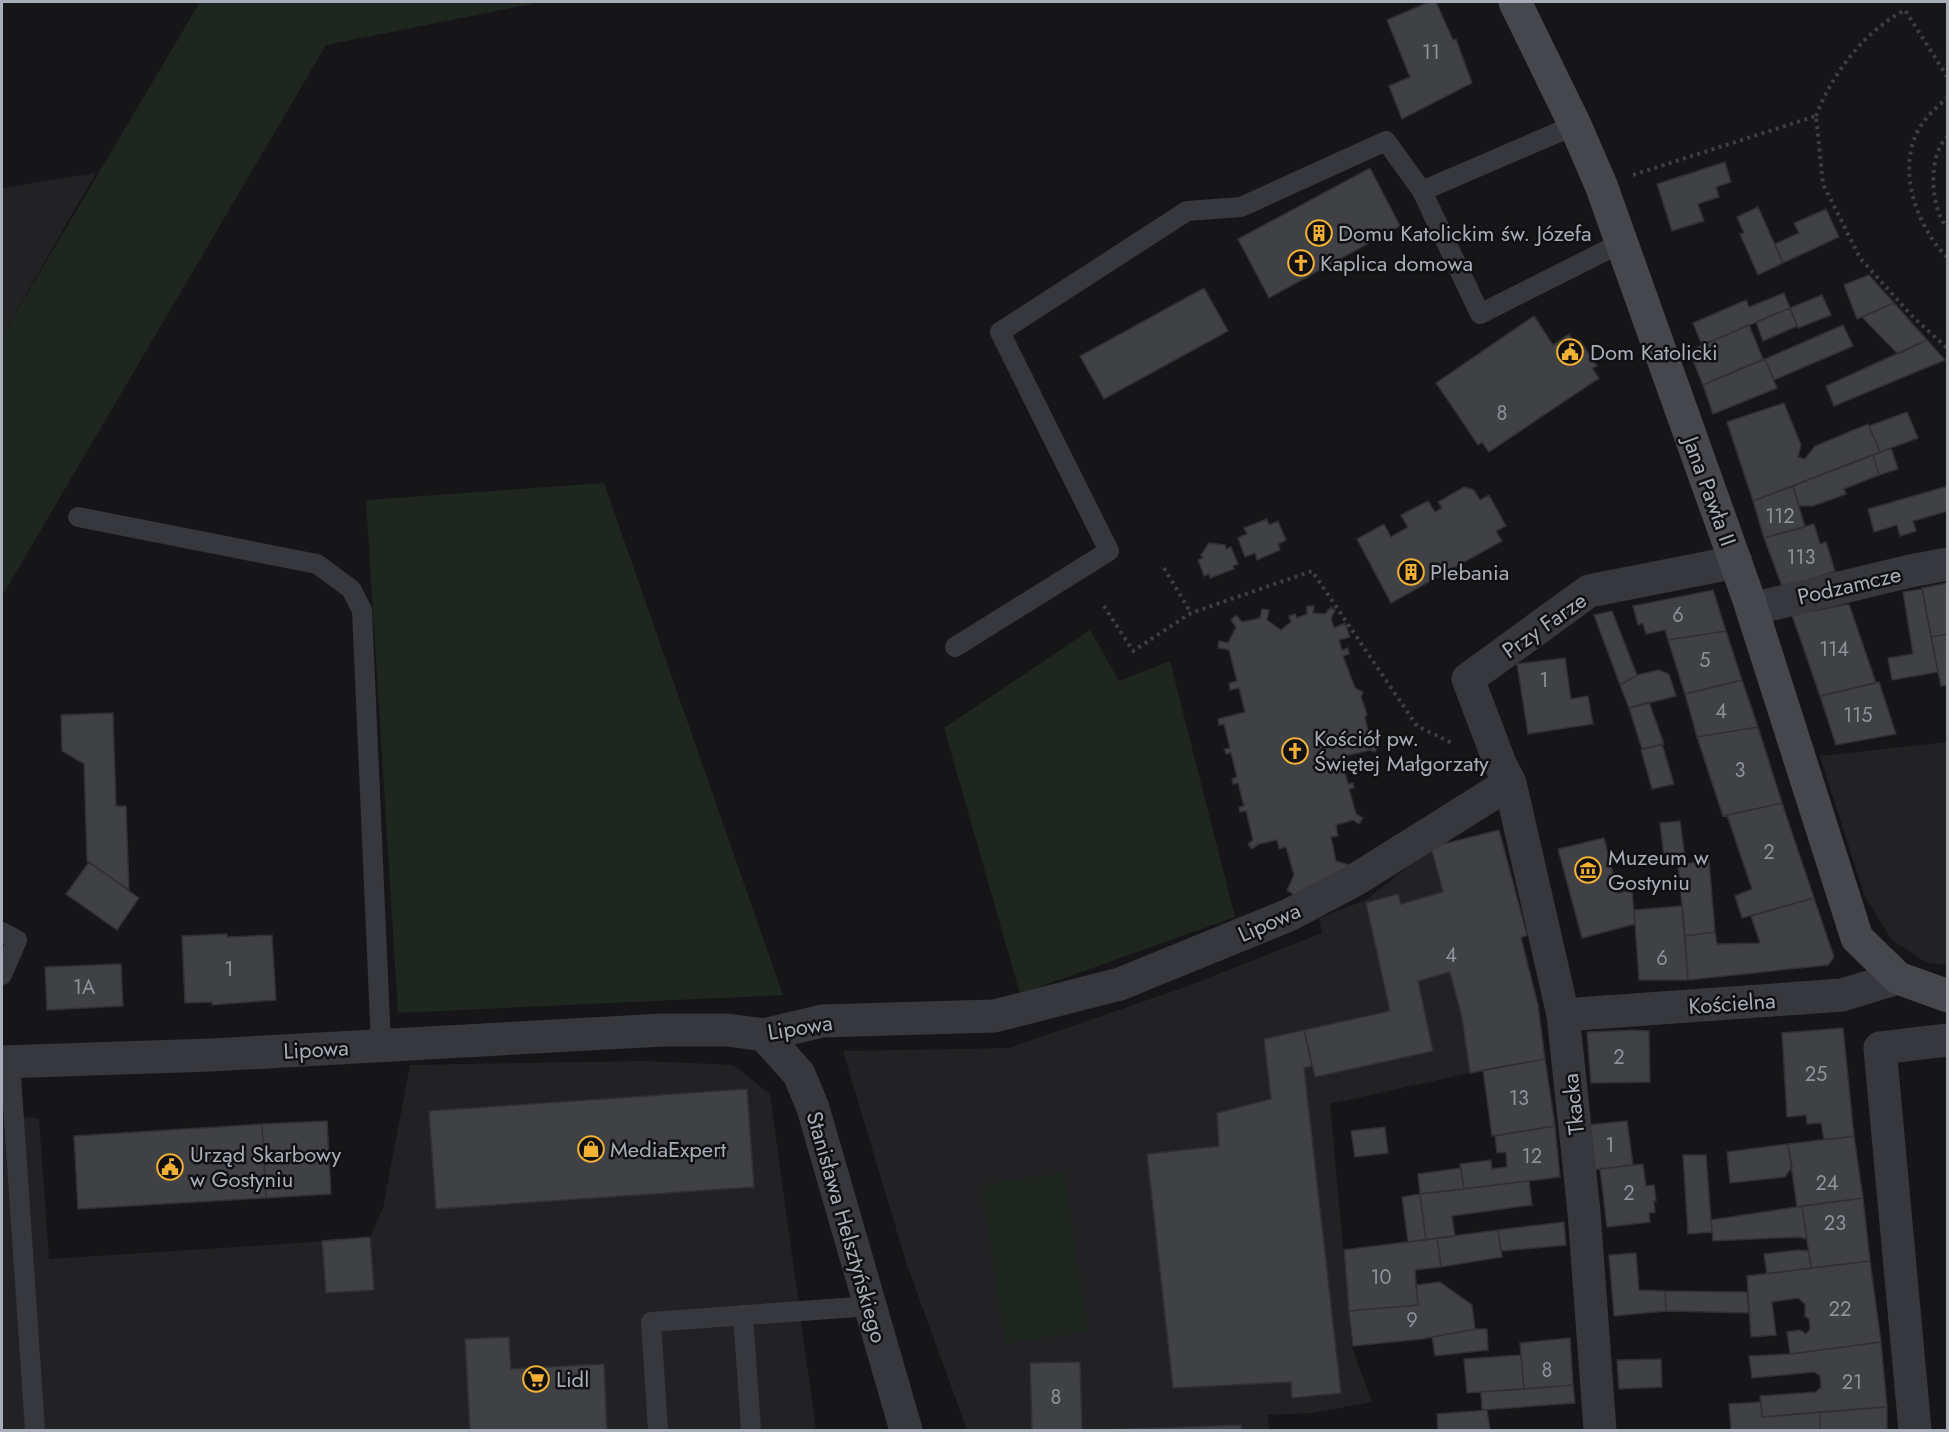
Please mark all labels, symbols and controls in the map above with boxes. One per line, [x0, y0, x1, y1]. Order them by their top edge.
house number: 11 [1422, 38, 1440, 67]
place label: Domu Katolickim św. Józefa [1338, 217, 1592, 249]
building icon: Domu Katolickim św. Józefa [1304, 218, 1334, 248]
place label: Kaplica domowa [1320, 247, 1473, 279]
church icon: Kaplica domowa [1286, 248, 1316, 278]
place label: Dom Katolicki [1590, 336, 1718, 368]
public building icon: Dom Katolicki [1555, 337, 1585, 367]
house number: 8 [1497, 399, 1507, 428]
street label: Jana Pawła II [1674, 429, 1745, 550]
house number: 112 [1765, 502, 1795, 531]
house number: 113 [1787, 543, 1816, 572]
place label: Plebania [1430, 556, 1509, 588]
building icon: Plebania [1396, 557, 1426, 587]
street label: Podzamcze [1794, 558, 1904, 612]
street label: Przy Farze [1495, 584, 1593, 666]
house number: 6 [1672, 601, 1684, 630]
house number: 114 [1819, 635, 1849, 664]
house number: 5 [1699, 646, 1711, 675]
house number: 1 [1540, 666, 1549, 695]
house number: 4 [1715, 697, 1727, 726]
house number: 115 [1843, 701, 1873, 730]
place label: Kościół pw. Świętej Małgorzaty [1314, 722, 1489, 779]
church icon: Kościół pw. Świętej Małgorzaty [1280, 736, 1310, 766]
house number: 3 [1735, 756, 1746, 785]
house number: 2 [1763, 838, 1775, 867]
place label: Muzeum w Gostyniu [1608, 841, 1709, 898]
museum icon: Muzeum w Gostyniu [1573, 855, 1603, 885]
street label: Lipowa [1233, 894, 1305, 950]
house number: 4 [1445, 941, 1457, 970]
house number: 6 [1656, 944, 1668, 973]
house number: 1 [225, 955, 234, 984]
house number: 1A [73, 973, 96, 1002]
street label: Kościelna [1687, 984, 1777, 1022]
street label: Lipowa [765, 1006, 835, 1048]
street label: Lipowa [283, 1031, 349, 1067]
house number: 2 [1613, 1043, 1625, 1072]
house number: 25 [1805, 1060, 1827, 1089]
street label: Tkacka [1554, 1072, 1592, 1136]
house number: 13 [1509, 1084, 1529, 1113]
street label: Stanisława Helsztyńskiego [799, 1107, 895, 1347]
house number: 1 [1606, 1131, 1615, 1160]
place label: MediaExpert [610, 1133, 727, 1165]
shop icon: MediaExpert [576, 1134, 606, 1164]
place label: Urząd Skarbowy w Gostyniu [190, 1138, 342, 1195]
house number: 12 [1522, 1142, 1542, 1171]
public building icon: Urząd Skarbowy w Gostyniu [155, 1152, 185, 1182]
house number: 24 [1815, 1169, 1839, 1198]
house number: 2 [1623, 1179, 1635, 1208]
house number: 23 [1824, 1209, 1846, 1238]
house number: 10 [1371, 1263, 1392, 1292]
house number: 22 [1829, 1295, 1851, 1324]
house number: 9 [1406, 1306, 1418, 1335]
house number: 8 [1542, 1356, 1552, 1385]
place label: Lidl [556, 1363, 589, 1395]
supermarket icon: Lidl [521, 1364, 551, 1394]
house number: 21 [1842, 1368, 1862, 1397]
house number: 8 [1051, 1383, 1061, 1412]

